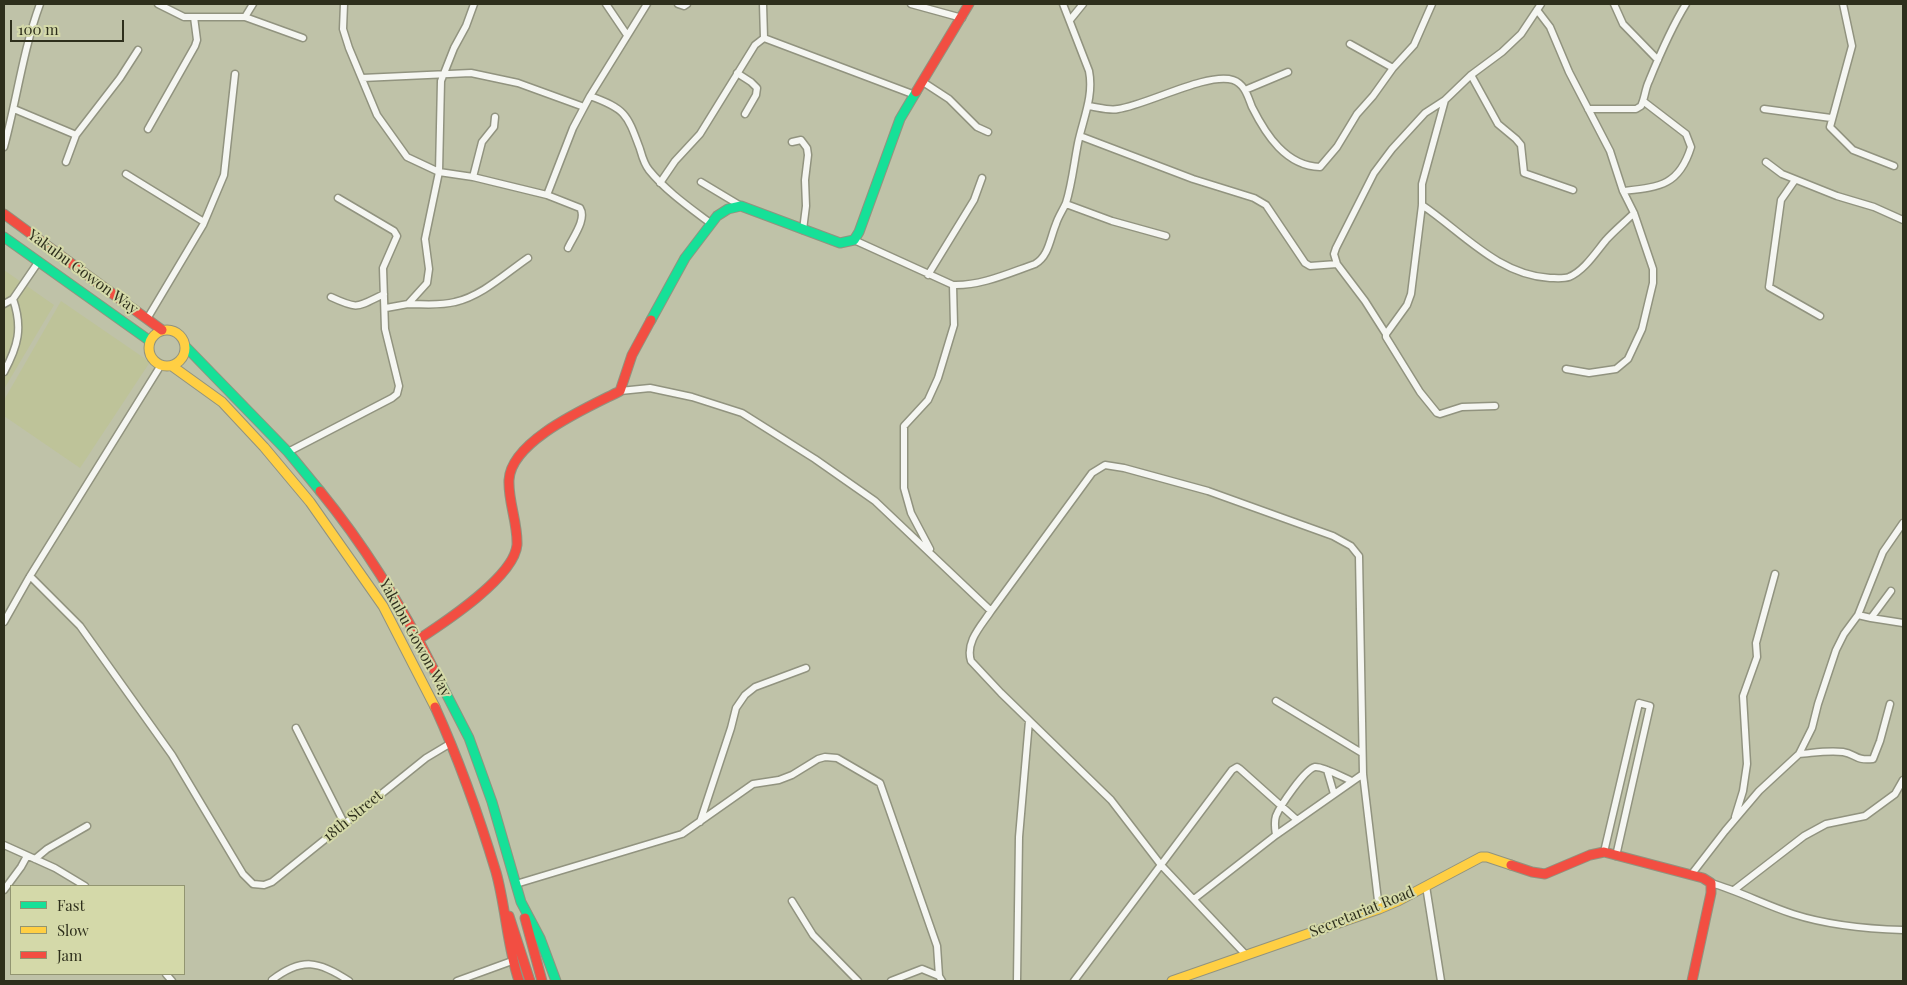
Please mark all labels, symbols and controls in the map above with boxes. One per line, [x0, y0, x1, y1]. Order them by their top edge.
scale bar [12, 10, 126, 42]
text: 100 m [18, 19, 59, 39]
street label: Yakubu Gowon Way [24, 226, 142, 318]
street label: Yakubu Gowon Way [375, 576, 455, 700]
street label: 18th Street [320, 787, 386, 845]
street label: Secretariat Road [1307, 883, 1417, 941]
legend [10, 885, 185, 975]
text: Fast [57, 895, 85, 915]
text: Slow [57, 920, 89, 940]
text: Jam [57, 945, 82, 965]

